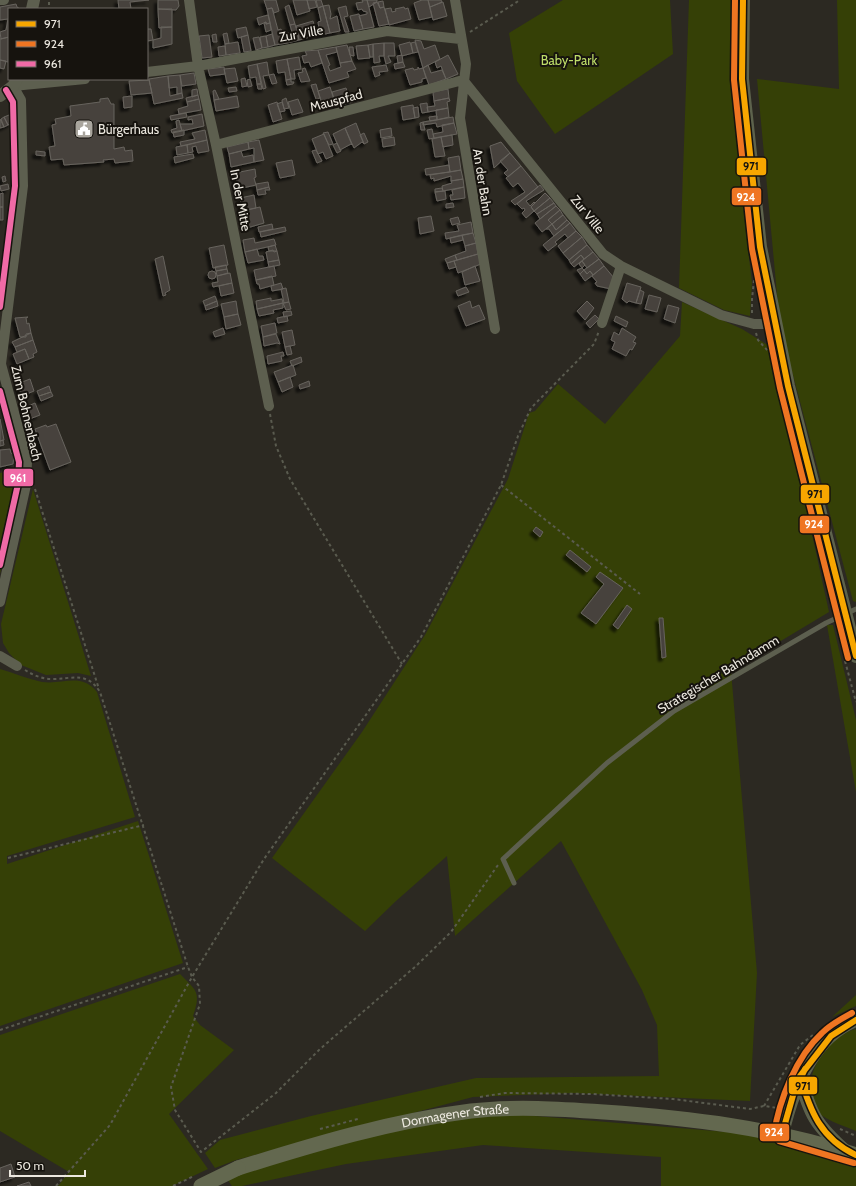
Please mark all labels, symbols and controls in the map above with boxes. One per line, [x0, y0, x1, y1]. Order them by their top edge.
legend [8, 8, 148, 80]
text: 971 [44, 16, 61, 31]
street label: Zur Ville [278, 21, 325, 45]
text: 924 [44, 36, 64, 51]
park label: Baby-Park [541, 52, 597, 68]
text: 961 [44, 56, 61, 71]
street label: Mauspfad [308, 85, 364, 115]
public building icon: Bürgerhaus [73, 118, 95, 140]
place label: Bürgerhaus [98, 121, 160, 137]
street label: An der Bahn [470, 147, 496, 217]
line badge: 971 [736, 157, 767, 176]
text: 971 [743, 159, 759, 173]
street label: In der Mitte [227, 168, 255, 233]
line badge: 924 [731, 187, 762, 206]
text: 924 [737, 190, 756, 204]
street label: Zur Ville [568, 192, 608, 237]
street label: Zum Bohnenbach [8, 364, 46, 462]
line badge: 961 [3, 468, 34, 487]
text: 961 [10, 471, 26, 485]
line badge: 971 [800, 484, 830, 504]
text: 971 [807, 487, 823, 501]
line badge: 924 [799, 515, 830, 534]
text: 924 [805, 517, 824, 531]
street label: Strategischer Bahndamm [654, 631, 782, 717]
line badge: 971 [788, 1076, 818, 1095]
text: 971 [795, 1079, 811, 1093]
street label: Dormagener Straße [400, 1100, 510, 1131]
line badge: 924 [759, 1123, 790, 1142]
text: 924 [765, 1125, 784, 1139]
scale bar [10, 1152, 85, 1178]
text: 50 m [16, 1158, 44, 1173]

